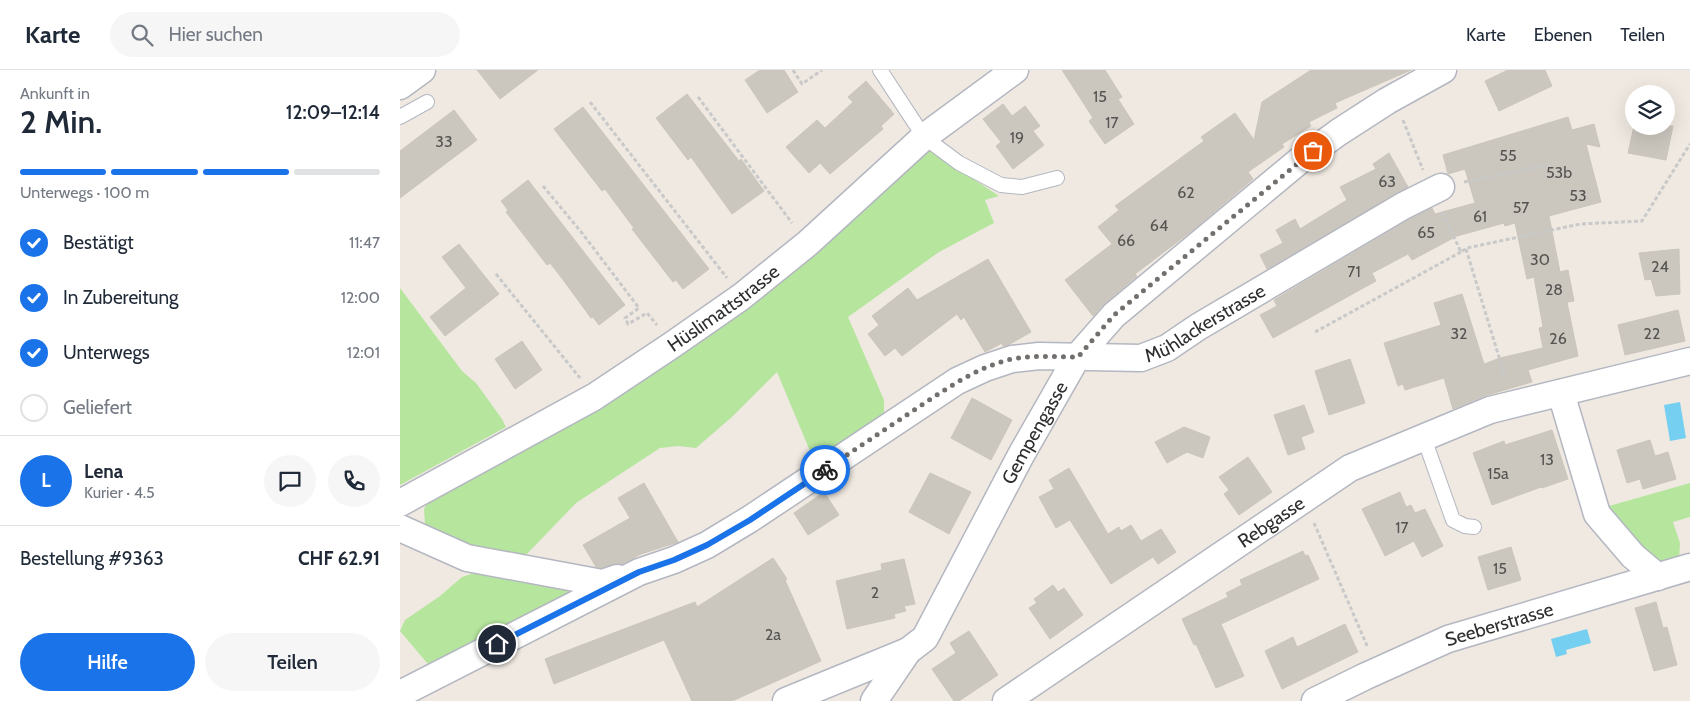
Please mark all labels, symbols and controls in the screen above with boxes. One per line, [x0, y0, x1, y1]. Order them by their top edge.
search box [110, 12, 460, 57]
text: Karte [25, 20, 80, 49]
icon: search [128, 21, 156, 49]
text: Hier suchen [168, 23, 263, 46]
text: Karte [1466, 24, 1506, 46]
text: Ebenen [1534, 24, 1592, 46]
text: Teilen [1620, 24, 1665, 46]
text: Ankunft in [20, 84, 90, 103]
map controls [1625, 85, 1675, 135]
button: layers [1625, 85, 1675, 135]
house number: 15 [1093, 87, 1107, 106]
text: 12:09–12:14 [286, 101, 380, 124]
text: 2 Min. [20, 102, 102, 141]
house number: 17 [1105, 113, 1119, 132]
house number: 19 [1010, 128, 1024, 147]
pin [1292, 130, 1334, 172]
house number: 33 [435, 132, 453, 151]
icon: bag [1299, 137, 1327, 165]
house number: 55 [1499, 146, 1517, 165]
house number: 53b [1546, 163, 1572, 182]
house number: 63 [1378, 172, 1396, 191]
text: Unterwegs · 100 m [20, 183, 149, 202]
house number: 62 [1177, 183, 1195, 202]
house number: 53 [1569, 186, 1587, 205]
house number: 57 [1513, 198, 1529, 217]
house number: 61 [1473, 207, 1487, 226]
house number: 64 [1150, 216, 1168, 235]
house number: 65 [1417, 223, 1435, 242]
icon: check [20, 229, 48, 257]
text: Bestätigt [63, 231, 134, 254]
house number: 66 [1117, 231, 1135, 250]
text: 11:47 [349, 233, 380, 252]
house number: 30 [1530, 250, 1550, 269]
house number: 24 [1651, 257, 1669, 276]
street label: Hüslimattstrasse [663, 260, 784, 357]
house number: 71 [1347, 262, 1361, 281]
street label: Mühlackerstrasse [1141, 279, 1270, 368]
house number: 28 [1545, 280, 1563, 299]
icon: check [20, 284, 48, 312]
text: In Zubereitung [63, 286, 179, 309]
text: 12:00 [341, 288, 380, 307]
house number: 32 [1450, 324, 1468, 343]
house number: 22 [1644, 324, 1660, 343]
house number: 26 [1549, 329, 1567, 348]
icon: check [20, 339, 48, 367]
text: Unterwegs [63, 341, 150, 364]
text: 12:01 [347, 343, 380, 362]
street label: Gempengasse [997, 377, 1073, 488]
text: Geliefert [63, 396, 132, 419]
courier [800, 445, 850, 495]
house number: 13 [1540, 450, 1554, 469]
button: chat [264, 455, 316, 507]
button: phone [328, 455, 380, 507]
icon: bike [811, 456, 839, 484]
text: Lena [84, 460, 123, 483]
house number: 15a [1487, 464, 1509, 483]
text: L [41, 469, 51, 492]
text: Kurier · 4.5 [84, 483, 155, 502]
street label: Rebgasse [1234, 491, 1309, 553]
house number: 17 [1395, 518, 1409, 537]
text: Bestellung #9363 [20, 547, 164, 570]
text: CHF 62.91 [298, 547, 380, 570]
house number: 15 [1493, 559, 1507, 578]
house number: 2 [871, 583, 879, 602]
street label: Seeberstrasse [1442, 597, 1556, 651]
pin [476, 623, 518, 665]
house number: 2a [765, 625, 781, 644]
icon: home [483, 630, 511, 658]
button: Hilfe [20, 633, 195, 691]
button: Teilen [205, 633, 380, 691]

